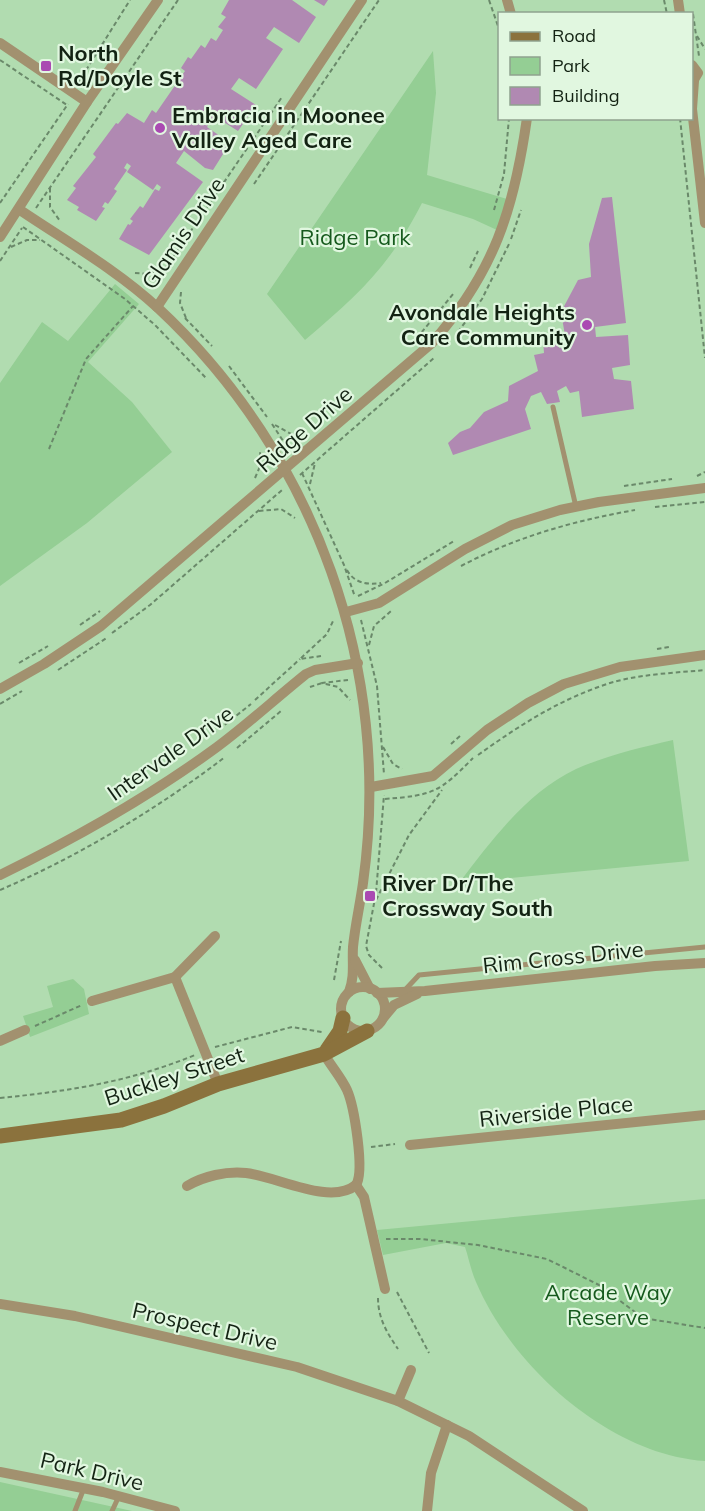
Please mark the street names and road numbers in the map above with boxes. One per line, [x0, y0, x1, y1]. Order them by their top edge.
street label: Glamis Drive [135, 172, 231, 294]
street label: Ridge Drive [250, 380, 358, 478]
street label: Intervale Drive [102, 699, 238, 807]
street label: Rim Cross Drive [481, 935, 645, 979]
street label: Buckley Street [101, 1040, 248, 1112]
street label: Riverside Place [478, 1089, 634, 1133]
street label: Prospect Drive [130, 1296, 280, 1356]
street label: Park Drive [38, 1446, 146, 1496]

